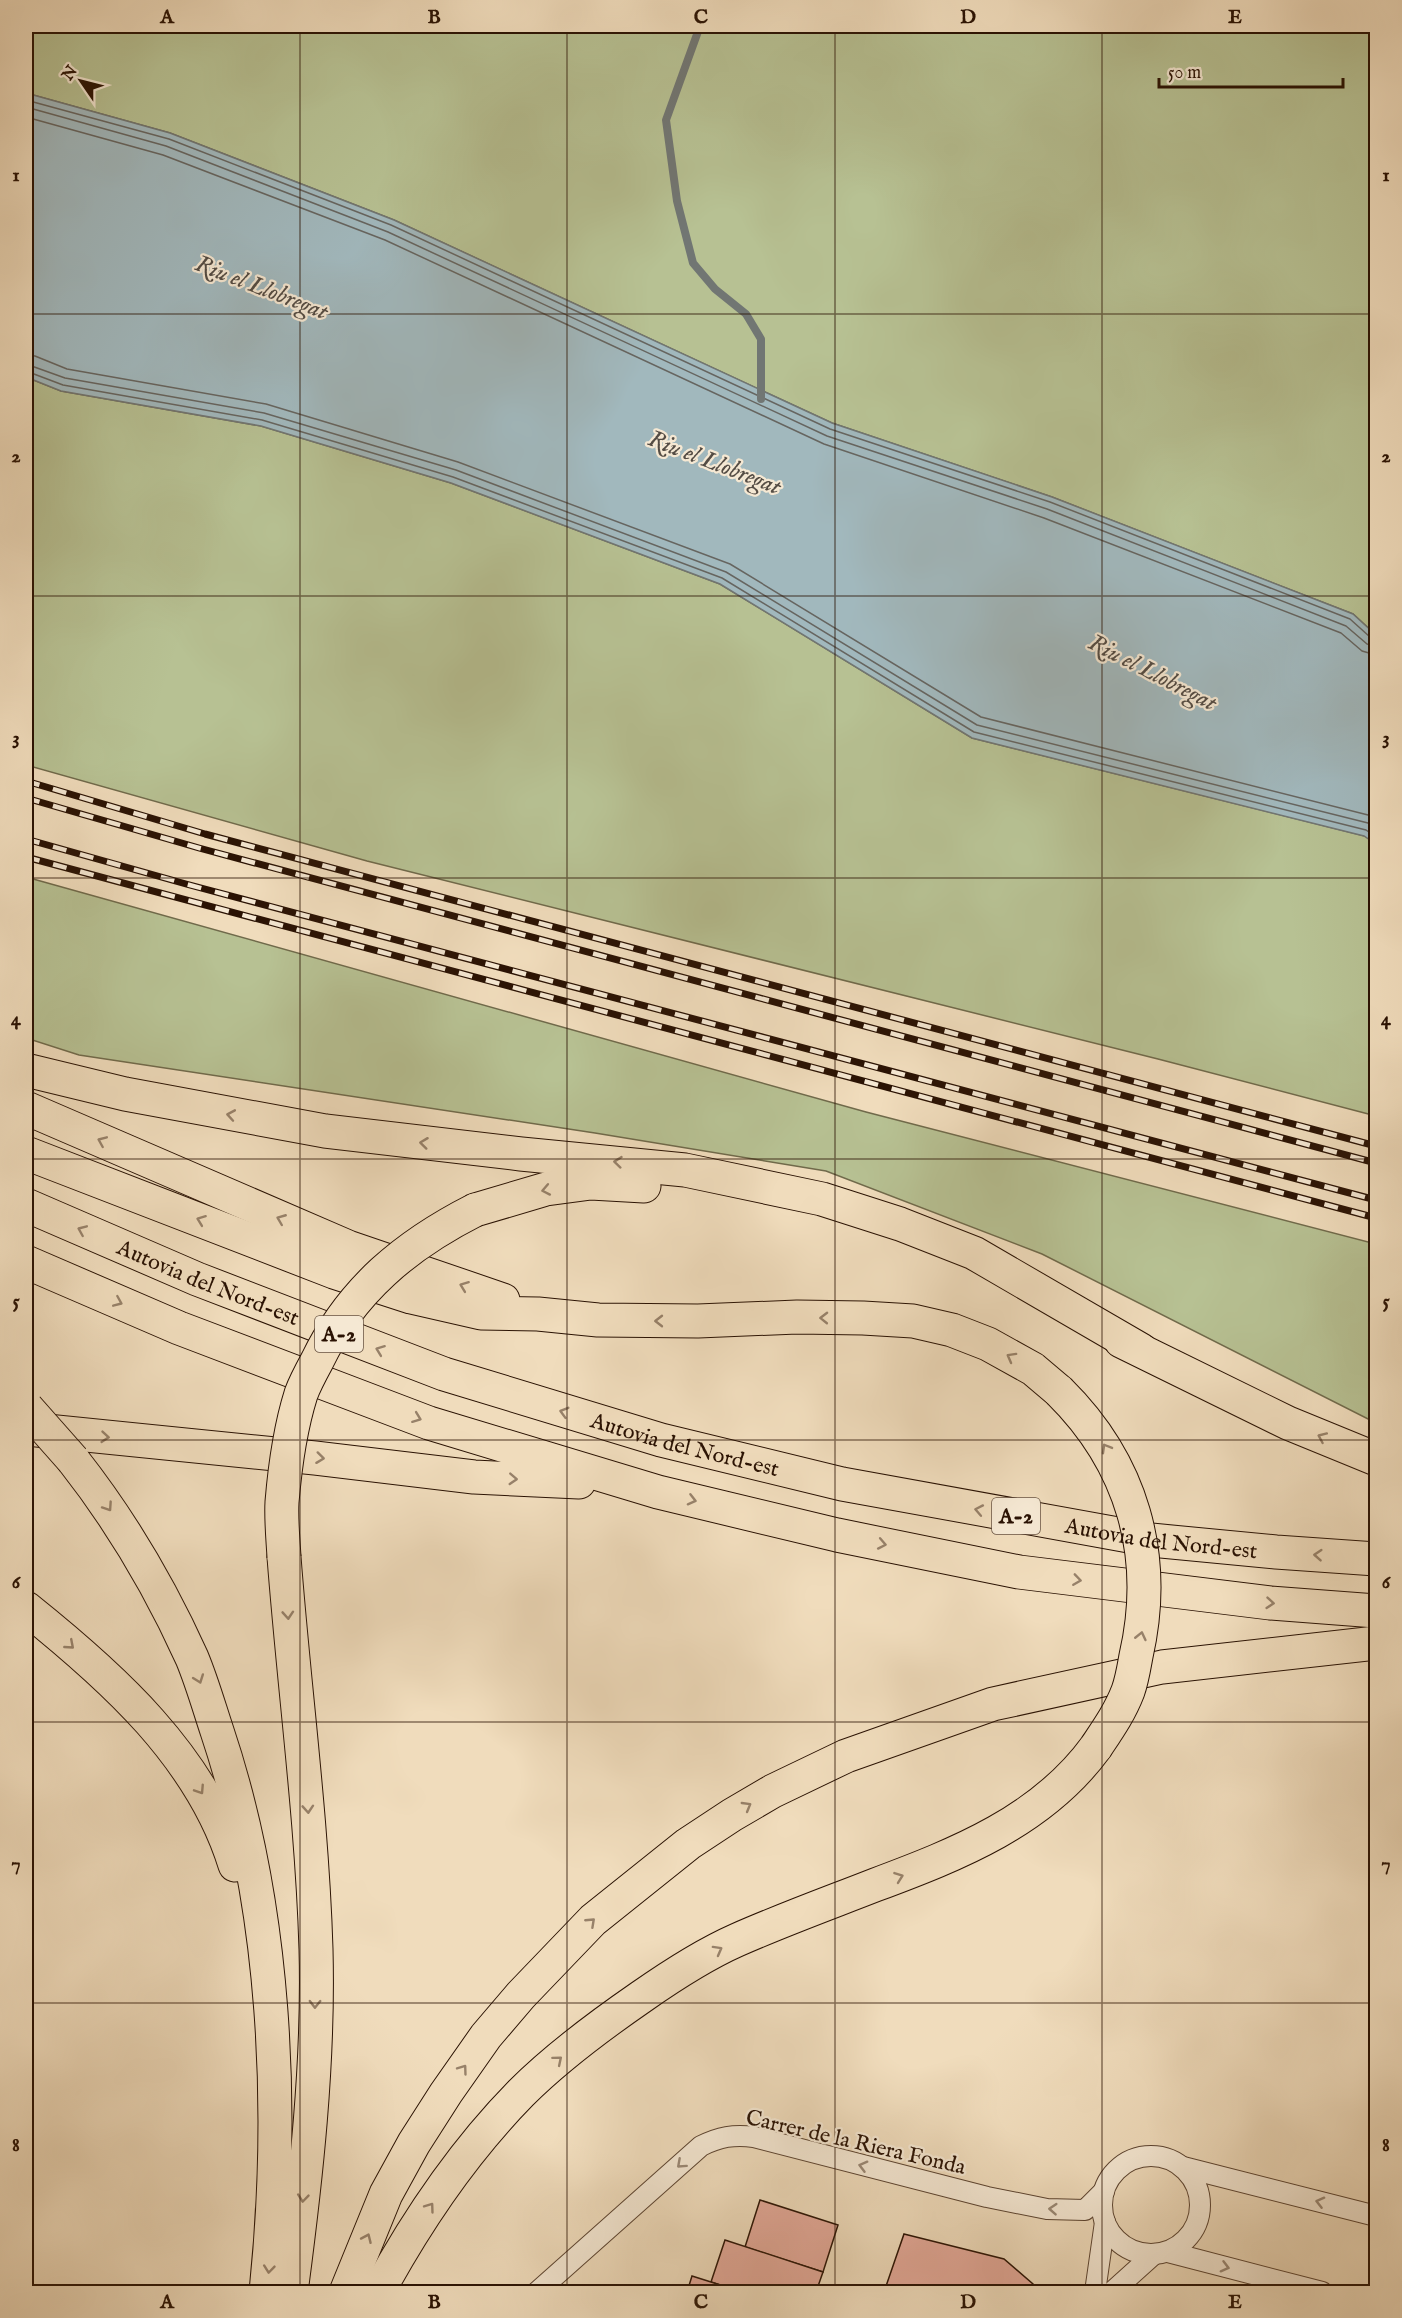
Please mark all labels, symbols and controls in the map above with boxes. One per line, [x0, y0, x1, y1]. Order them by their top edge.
text: A [159, 5, 175, 30]
text: B [427, 5, 441, 30]
text: C [694, 5, 708, 30]
text: D [960, 5, 976, 30]
text: E [1228, 5, 1242, 30]
north arrow [51, 51, 111, 111]
scale bar [1159, 51, 1344, 89]
text: N [58, 62, 83, 86]
text: 50 m [1168, 62, 1201, 85]
text: 1 [12, 163, 20, 188]
text: 1 [1382, 163, 1390, 188]
water label: Riu el Llobregat [190, 249, 334, 328]
water label: Riu el Llobregat [643, 424, 787, 503]
text: 2 [11, 444, 21, 469]
text: 2 [1381, 444, 1391, 469]
water label: Riu el Llobregat [1083, 628, 1223, 720]
text: 3 [12, 726, 20, 751]
text: 3 [1382, 726, 1390, 751]
text: 4 [11, 1007, 22, 1032]
text: 4 [1381, 1007, 1392, 1032]
one-way arrow [226, 1109, 236, 1122]
one-way arrow [97, 1137, 108, 1149]
one-way arrow [419, 1137, 428, 1150]
one-way arrow [613, 1156, 622, 1169]
one-way arrow [541, 1183, 551, 1196]
one-way arrow [276, 1214, 287, 1226]
one-way arrow [197, 1215, 208, 1227]
one-way arrow [77, 1225, 88, 1237]
street label: Autovia del Nord-est [112, 1234, 303, 1333]
one-way arrow [459, 1280, 470, 1293]
text: 5 [12, 1289, 20, 1314]
text: 5 [1382, 1289, 1390, 1314]
one-way arrow [111, 1294, 122, 1306]
one-way arrow [819, 1311, 828, 1324]
one-way arrow [654, 1315, 663, 1327]
road number: A-2 [315, 1316, 363, 1352]
one-way arrow [375, 1344, 385, 1357]
one-way arrow [1007, 1353, 1018, 1364]
one-way arrow [559, 1407, 570, 1419]
street label: Autovia del Nord-est [586, 1407, 782, 1484]
one-way arrow [411, 1411, 421, 1424]
one-way arrow [100, 1430, 109, 1443]
one-way arrow [1317, 1433, 1328, 1445]
one-way arrow [1101, 1444, 1113, 1454]
one-way arrow [315, 1452, 324, 1464]
one-way arrow [509, 1472, 518, 1485]
one-way arrow [687, 1493, 697, 1506]
road number: A-2 [992, 1498, 1040, 1534]
one-way arrow [101, 1501, 112, 1512]
one-way arrow [975, 1504, 985, 1517]
street label: Autovia del Nord-est [1062, 1513, 1259, 1566]
one-way arrow [877, 1537, 887, 1550]
one-way arrow [1314, 1548, 1323, 1561]
text: 6 [12, 1570, 22, 1595]
text: 6 [1382, 1570, 1392, 1595]
one-way arrow [1072, 1573, 1081, 1585]
one-way arrow [1266, 1596, 1275, 1609]
one-way arrow [282, 1611, 295, 1620]
one-way arrow [1134, 1631, 1147, 1641]
one-way arrow [64, 1638, 74, 1649]
one-way arrow [192, 1673, 205, 1684]
one-way arrow [193, 1783, 204, 1794]
one-way arrow [741, 1802, 752, 1814]
one-way arrow [301, 1805, 314, 1814]
text: 7 [11, 1852, 21, 1877]
text: 7 [1381, 1852, 1391, 1877]
one-way arrow [893, 1871, 904, 1884]
one-way arrow [585, 1918, 595, 1929]
one-way arrow [712, 1946, 723, 1957]
one-way arrow [309, 1999, 321, 2008]
one-way arrow [551, 2056, 562, 2067]
one-way arrow [456, 2064, 467, 2075]
street label: Carrer de la Riera Fonda [743, 2104, 969, 2182]
text: 8 [12, 2133, 20, 2158]
text: 8 [1382, 2133, 1390, 2158]
one-way arrow [677, 2157, 688, 2168]
one-way arrow [859, 2160, 869, 2173]
one-way arrow [297, 2194, 310, 2203]
one-way arrow [1315, 2196, 1325, 2209]
one-way arrow [423, 2202, 434, 2213]
one-way arrow [1049, 2202, 1058, 2215]
one-way arrow [360, 2233, 372, 2244]
one-way arrow [1220, 2259, 1230, 2272]
one-way arrow [263, 2265, 276, 2274]
text: A [159, 2290, 175, 2315]
text: B [427, 2290, 441, 2315]
text: C [694, 2290, 708, 2315]
text: D [960, 2290, 976, 2315]
text: E [1228, 2290, 1242, 2315]

